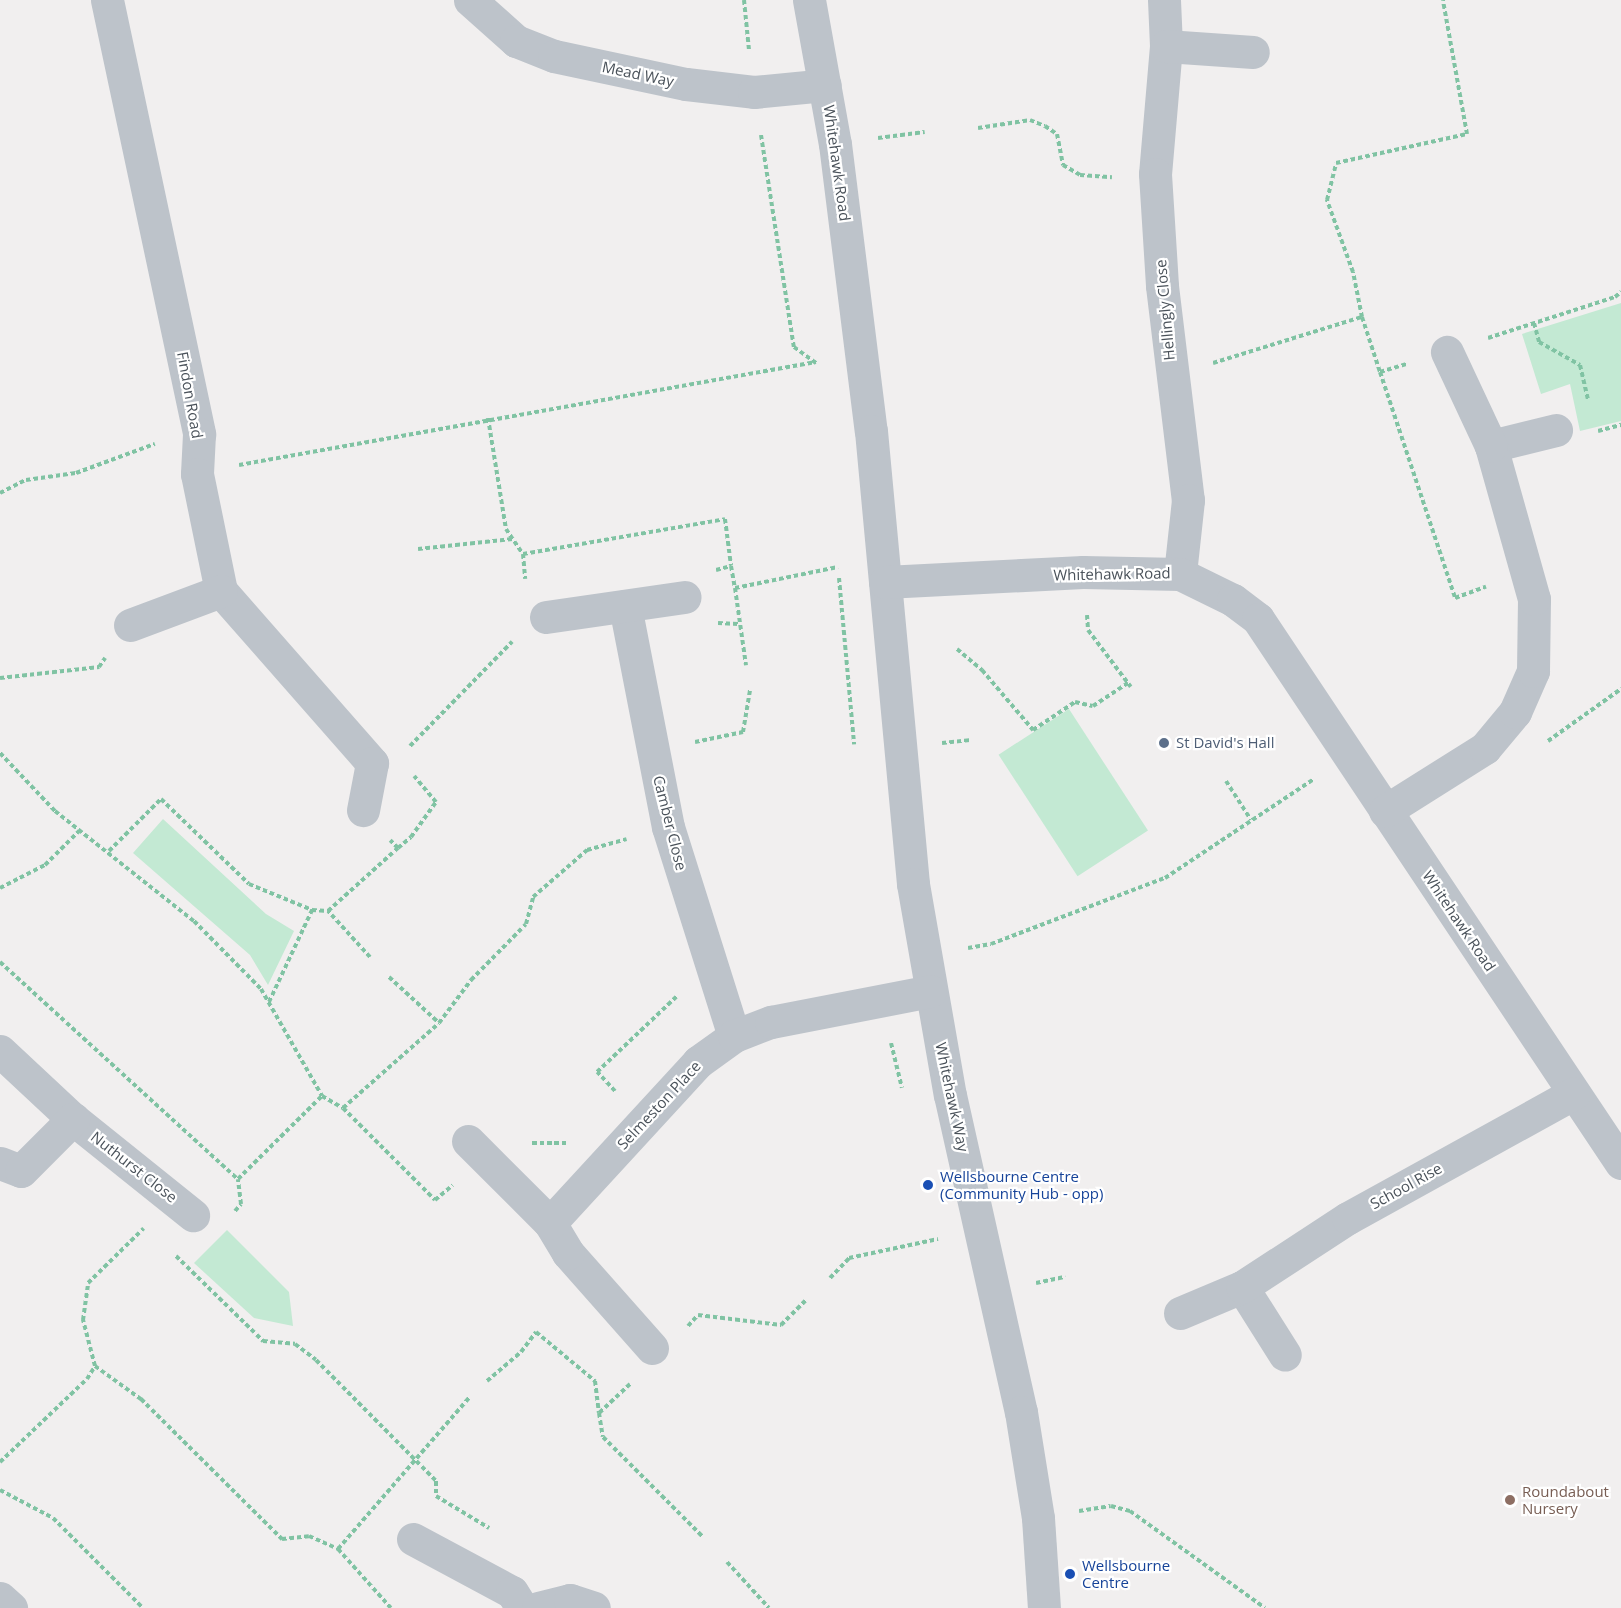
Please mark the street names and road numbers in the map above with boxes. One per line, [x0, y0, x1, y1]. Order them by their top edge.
street label: Mead Way [600, 58, 676, 90]
street label: Whitehawk Road [820, 104, 854, 222]
street label: Hellingly Close [1152, 259, 1178, 361]
street label: Findon Road [174, 350, 206, 440]
street label: Whitehawk Road [1053, 564, 1171, 584]
street label: Camber Close [650, 774, 690, 872]
street label: Whitehawk Road [1419, 867, 1499, 975]
street label: Whitehawk Way [932, 1041, 972, 1153]
street label: Selmeston Place [614, 1057, 704, 1153]
street label: Nuthurst Close [87, 1128, 181, 1206]
street label: School Rise [1367, 1159, 1445, 1213]

